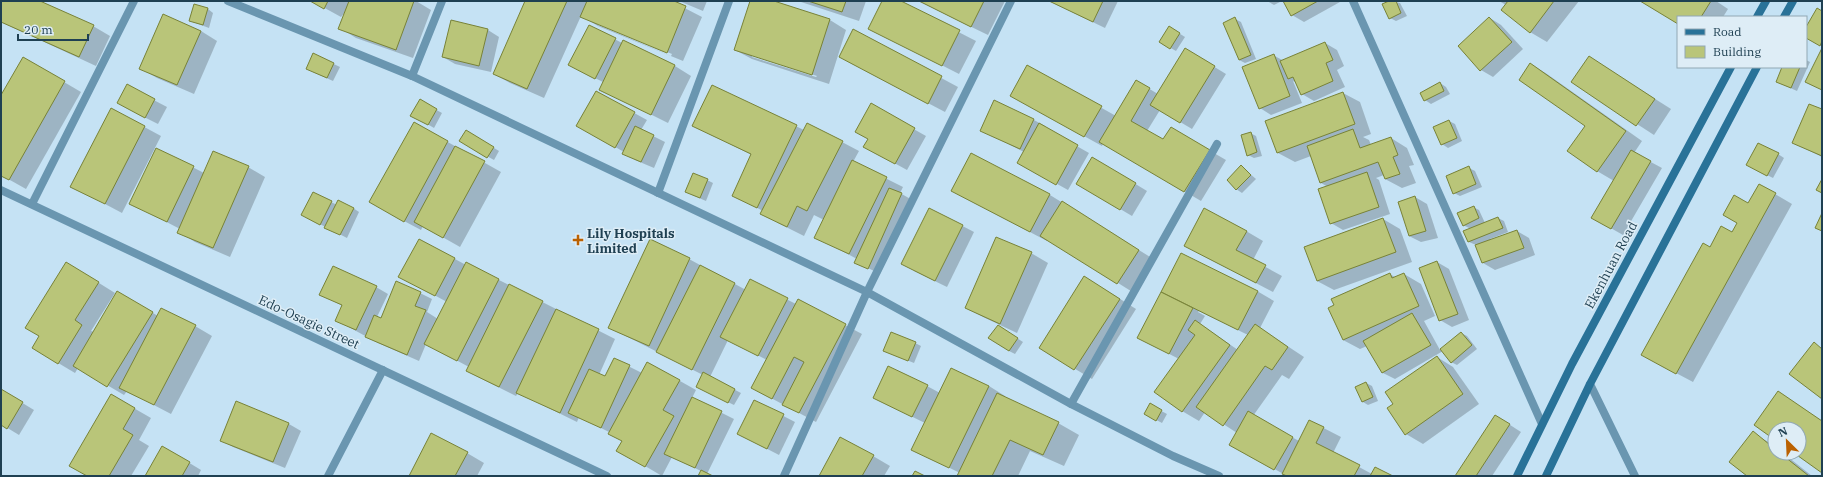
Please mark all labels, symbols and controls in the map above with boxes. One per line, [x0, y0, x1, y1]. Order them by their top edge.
scale bar [18, 16, 88, 42]
legend [1677, 16, 1807, 68]
text: 20 m [24, 22, 53, 37]
text: Road [1713, 24, 1742, 39]
text: Building [1713, 44, 1761, 59]
street label: Ekenhuan Road [1581, 218, 1641, 312]
place label: Lily Hospitals Limited [587, 225, 675, 257]
marker: Lily Hospitals Limited [572, 234, 584, 246]
street label: Edo-Osagie Street [256, 291, 363, 353]
north arrow [1767, 421, 1807, 461]
text: N [1776, 424, 1790, 440]

